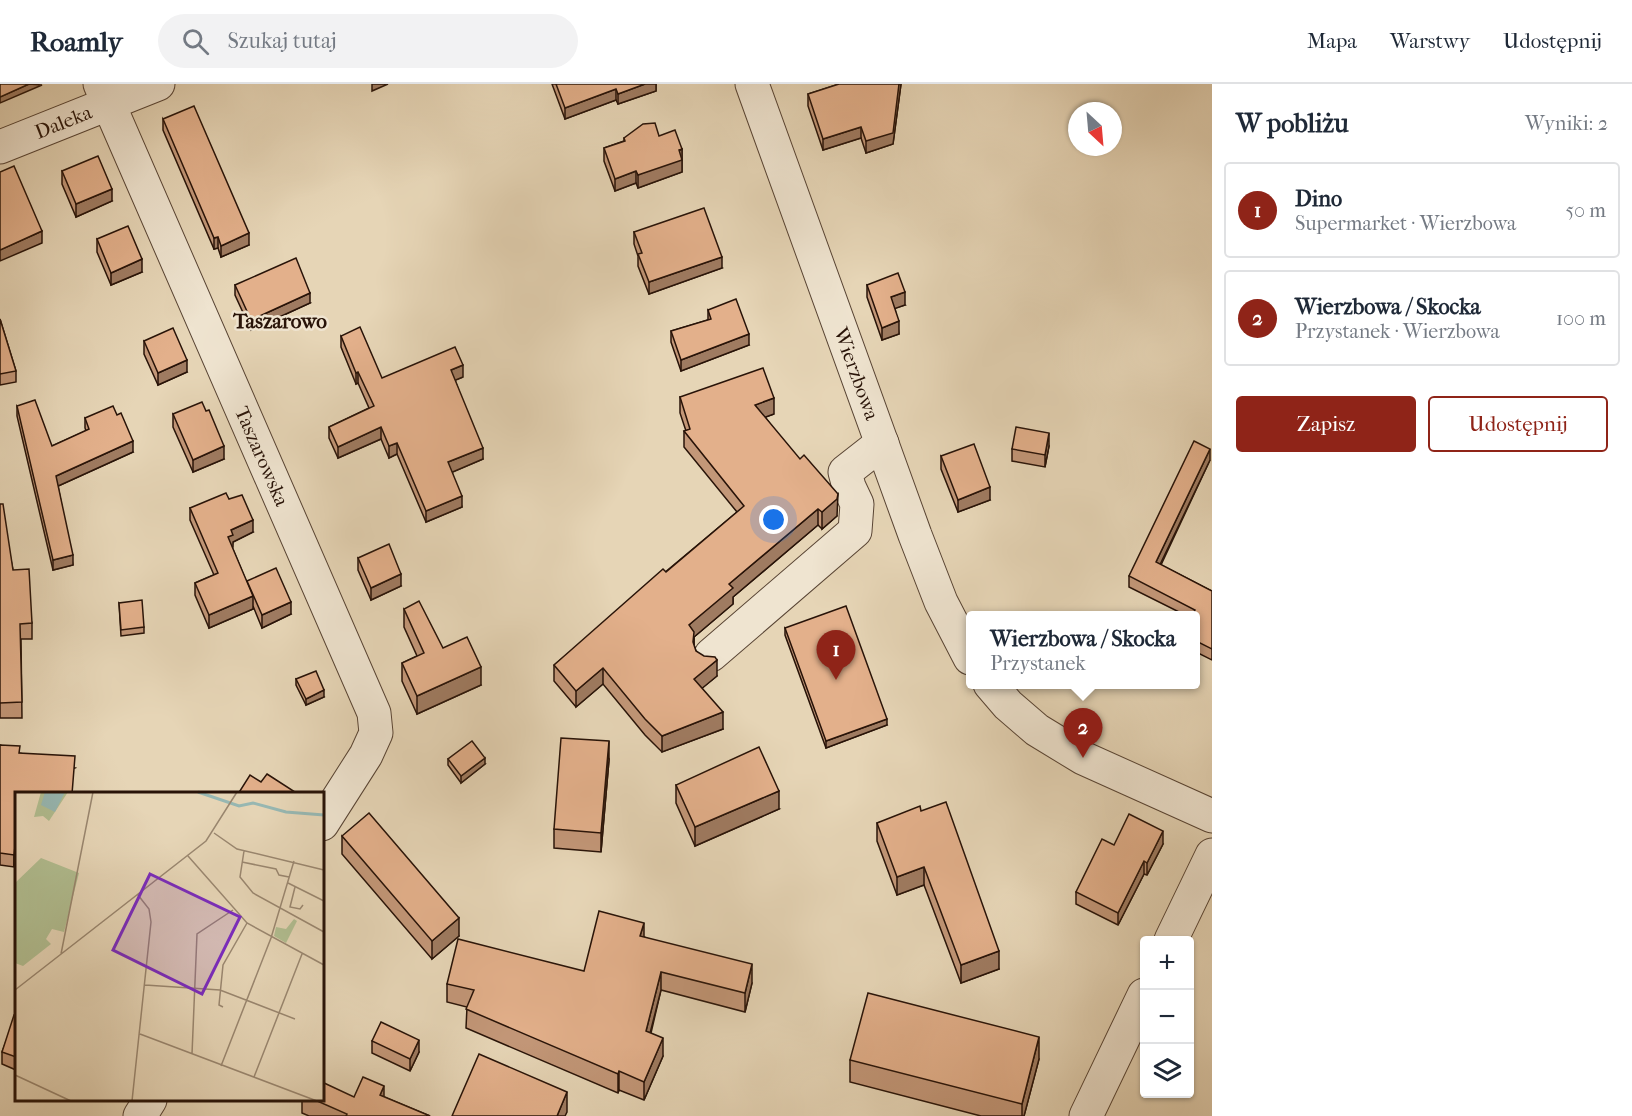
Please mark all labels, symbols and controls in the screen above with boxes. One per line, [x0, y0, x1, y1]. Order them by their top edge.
search box [158, 14, 578, 68]
text: Roamly [30, 25, 122, 58]
icon: search [179, 25, 212, 58]
text: Szukaj tutaj [227, 28, 337, 54]
text: Mapa [1307, 29, 1357, 53]
text: Warstwy [1390, 29, 1470, 53]
text: Udostępnij [1503, 29, 1602, 53]
street label: Daleka [32, 100, 96, 144]
north arrow [1068, 102, 1122, 156]
text: W pobliżu [1236, 108, 1349, 139]
text: Wyniki: 2 [1525, 112, 1608, 135]
text: Dino [1295, 186, 1342, 212]
text: 1 [1254, 199, 1261, 222]
text: 50 m [1565, 199, 1606, 222]
text: Supermarket · Wierzbowa [1295, 212, 1516, 235]
text: Wierzbowa / Skocka [1295, 294, 1481, 320]
text: 2 [1252, 307, 1263, 330]
text: 100 m [1556, 307, 1606, 330]
district label: Taszarowo [232, 309, 327, 333]
text: Przystanek · Wierzbowa [1295, 320, 1500, 343]
street label: Wierzbowa [829, 324, 884, 424]
button: Zapisz [1236, 396, 1416, 452]
button: Udostępnij [1428, 396, 1608, 452]
street label: Taszarowska [230, 403, 294, 511]
your location [759, 505, 788, 534]
popup [966, 611, 1200, 689]
text: Wierzbowa / Skocka [990, 626, 1176, 652]
pin: 1 [816, 630, 856, 680]
text: Przystanek [990, 652, 1086, 675]
pin: 2 [1064, 708, 1102, 758]
inset map [15, 792, 324, 1101]
map controls [1140, 936, 1194, 1098]
button: + [1140, 936, 1194, 990]
button: − [1140, 990, 1194, 1044]
button: layers [1140, 1044, 1194, 1098]

